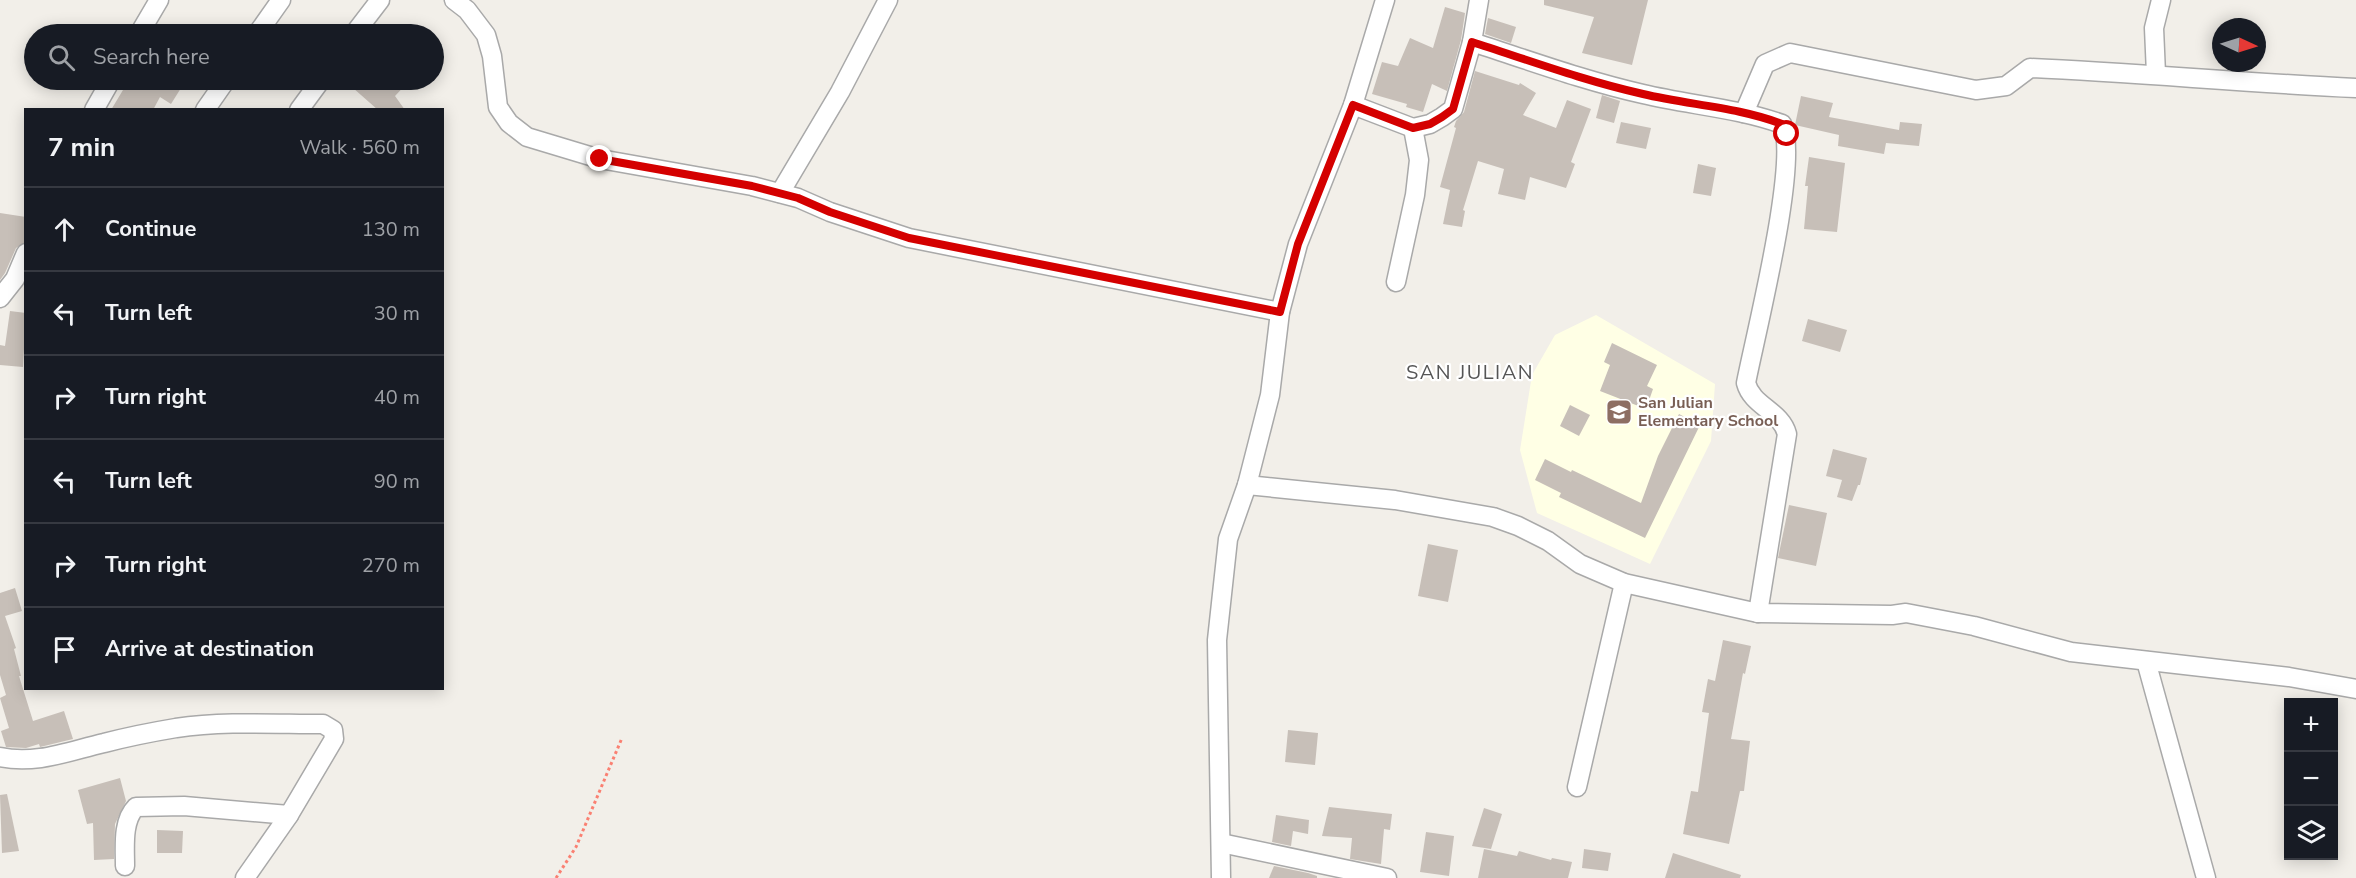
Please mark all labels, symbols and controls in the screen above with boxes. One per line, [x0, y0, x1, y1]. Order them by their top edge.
north arrow [2212, 18, 2266, 72]
search box [24, 24, 444, 90]
icon: search [45, 41, 78, 74]
text: Search here [93, 42, 210, 72]
route start [1773, 120, 1799, 146]
text: 7 min [48, 130, 115, 165]
text: Walk · 560 m [300, 134, 420, 161]
route end [586, 145, 612, 171]
icon: ahead [48, 213, 81, 246]
text: Continue [105, 214, 196, 244]
text: 130 m [362, 216, 420, 243]
icon: left [48, 297, 81, 330]
text: Turn left [105, 298, 192, 328]
text: 30 m [374, 300, 420, 327]
district label: SAN JULIAN [1406, 359, 1534, 386]
icon: right [48, 381, 81, 414]
text: Turn right [105, 382, 206, 412]
text: 40 m [374, 384, 420, 411]
place label: San Julian Elementary School [1638, 392, 1778, 432]
school or university icon: San Julian Elementary School [1604, 397, 1634, 427]
icon: left [48, 465, 81, 498]
text: Turn left [105, 466, 192, 496]
text: 90 m [374, 468, 420, 495]
icon: right [48, 549, 81, 582]
text: Turn right [105, 550, 206, 580]
text: 270 m [362, 552, 420, 579]
icon: arrive [48, 633, 81, 666]
text: Arrive at destination [105, 634, 314, 664]
map controls [2284, 698, 2338, 860]
button: + [2284, 698, 2338, 752]
button: − [2284, 752, 2338, 806]
button: layers [2284, 806, 2338, 860]

